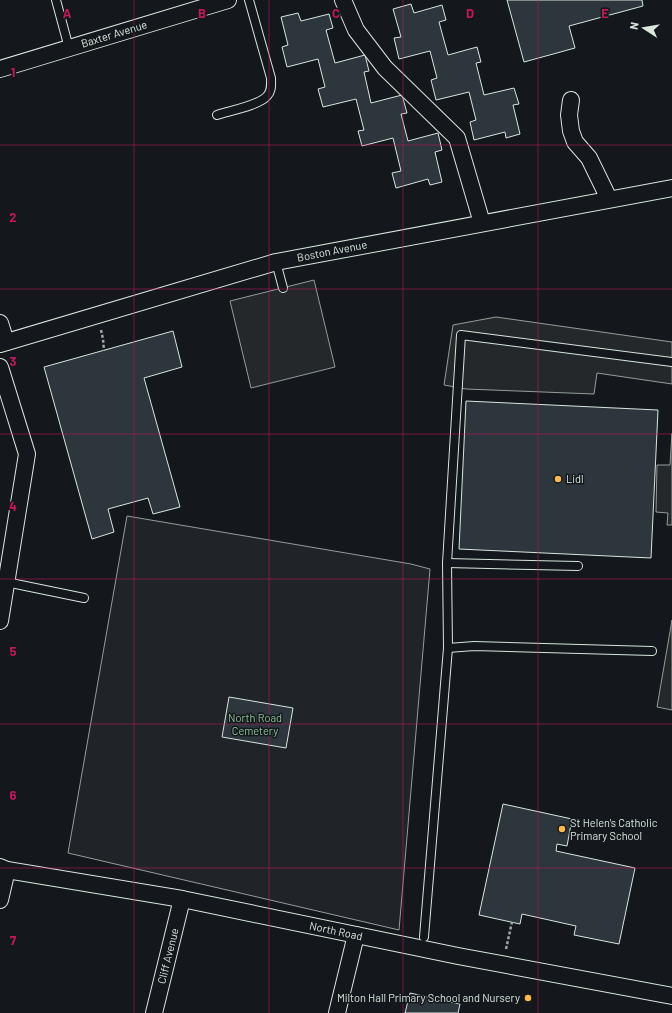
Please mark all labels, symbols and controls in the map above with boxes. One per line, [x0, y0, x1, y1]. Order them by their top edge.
text: A [63, 5, 72, 21]
text: B [198, 5, 206, 21]
text: C [332, 5, 340, 21]
text: D [466, 5, 474, 21]
text: E [601, 5, 609, 21]
north arrow [624, 8, 664, 48]
street label: Baxter Avenue [79, 17, 149, 50]
text: N [627, 21, 641, 31]
text: 1 [11, 64, 15, 80]
text: 2 [9, 209, 17, 225]
street label: Boston Avenue [296, 237, 368, 264]
text: 3 [9, 353, 17, 369]
place label: Lidl [566, 472, 584, 485]
marker: Lidl [553, 474, 563, 484]
text: 4 [9, 498, 17, 514]
text: 5 [9, 643, 17, 659]
park label: North Road Cemetery [228, 711, 282, 737]
text: 6 [10, 787, 17, 803]
place label: St Helen's Catholic Primary School [570, 816, 658, 842]
marker: St Helen's Catholic Primary School [557, 824, 567, 834]
street label: North Road [308, 919, 364, 942]
street label: Cliff Avenue [154, 927, 181, 985]
text: 7 [10, 932, 17, 948]
place label: Milton Hall Primary School and Nursery [337, 991, 520, 1004]
marker: Milton Hall Primary School and Nursery [523, 993, 533, 1003]

